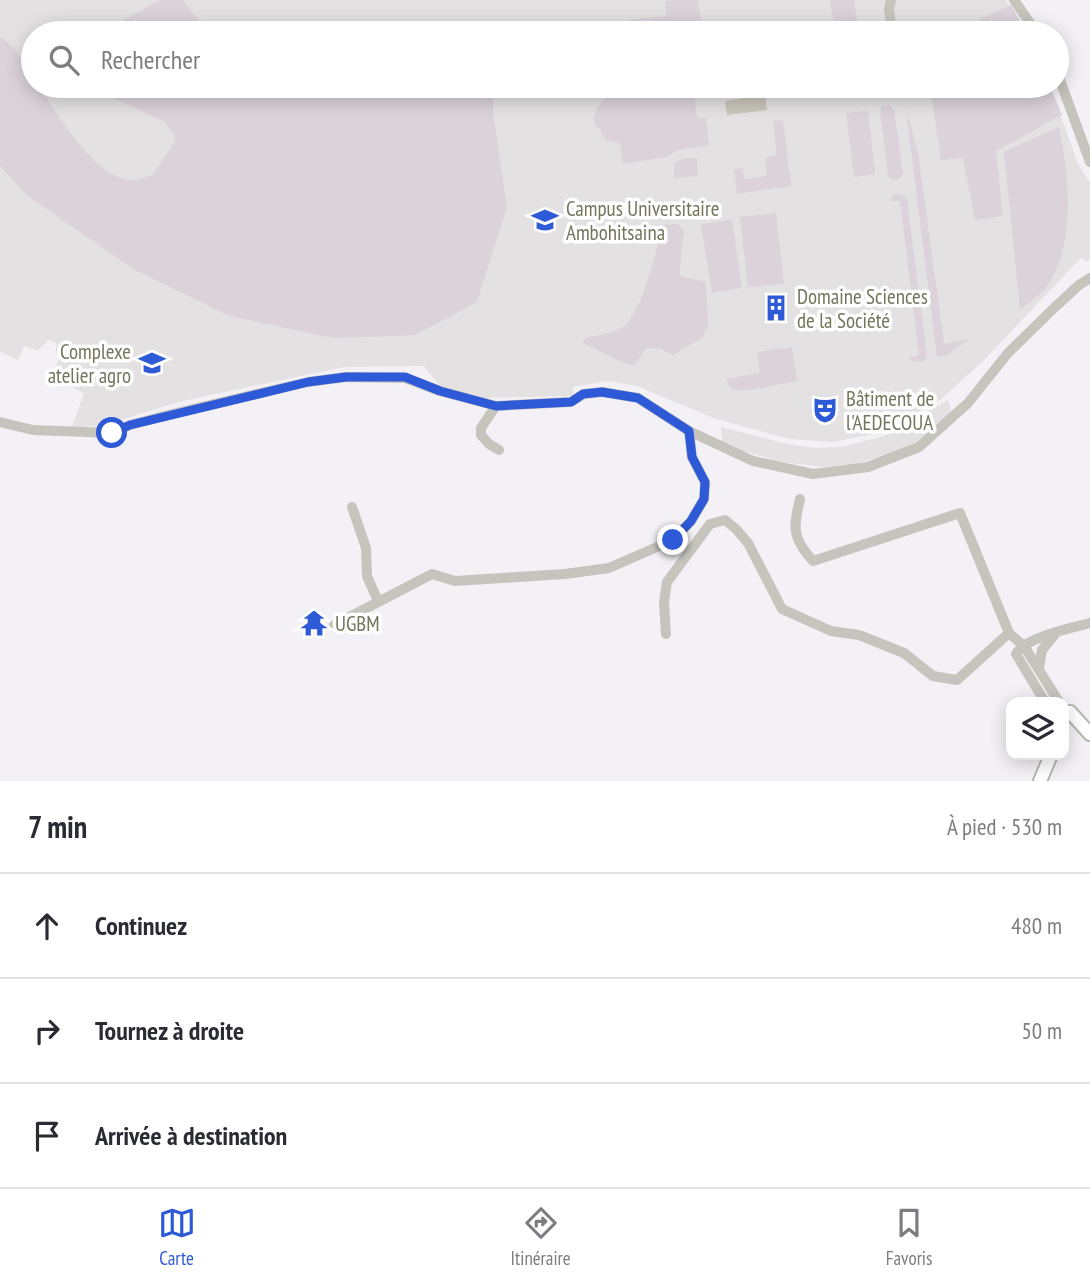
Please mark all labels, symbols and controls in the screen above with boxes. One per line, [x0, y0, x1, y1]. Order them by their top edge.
search box [21, 21, 1069, 98]
icon: search [45, 41, 83, 79]
text: Rechercher [101, 43, 200, 76]
place label: Campus Universitaire Ambohitsaina [566, 195, 719, 246]
school or university icon: Campus Universitaire Ambohitsaina [530, 205, 560, 235]
place label: Domaine Sciences de la Société [797, 283, 928, 334]
building icon: Domaine Sciences de la Société [761, 293, 791, 323]
place label: Complexe atelier agro [48, 338, 131, 389]
school or university icon: Complexe atelier agro [137, 348, 167, 378]
place label: Bâtiment de l'AEDECOUA [846, 385, 934, 436]
theatre icon: Bâtiment de l'AEDECOUA [810, 395, 840, 425]
route start [96, 417, 127, 448]
route end [657, 524, 688, 555]
temple icon: UGBM [299, 608, 329, 638]
place label: UGBM [335, 610, 380, 637]
map controls [1006, 697, 1069, 760]
button: layers [1006, 697, 1069, 760]
text: 7 min [28, 807, 87, 846]
text: À pied · 530 m [947, 812, 1062, 841]
icon: ahead [28, 907, 66, 945]
text: Continuez [95, 909, 187, 942]
text: 480 m [1011, 911, 1062, 940]
icon: right [28, 1012, 66, 1050]
text: Tournez à droite [95, 1014, 244, 1047]
text: 50 m [1021, 1016, 1062, 1045]
icon: arrive [28, 1117, 66, 1155]
text: Arrivée à destination [95, 1119, 287, 1152]
tab: Carte [158, 1204, 196, 1270]
tab: Itinéraire [511, 1204, 571, 1270]
tab: Favoris [886, 1204, 932, 1270]

